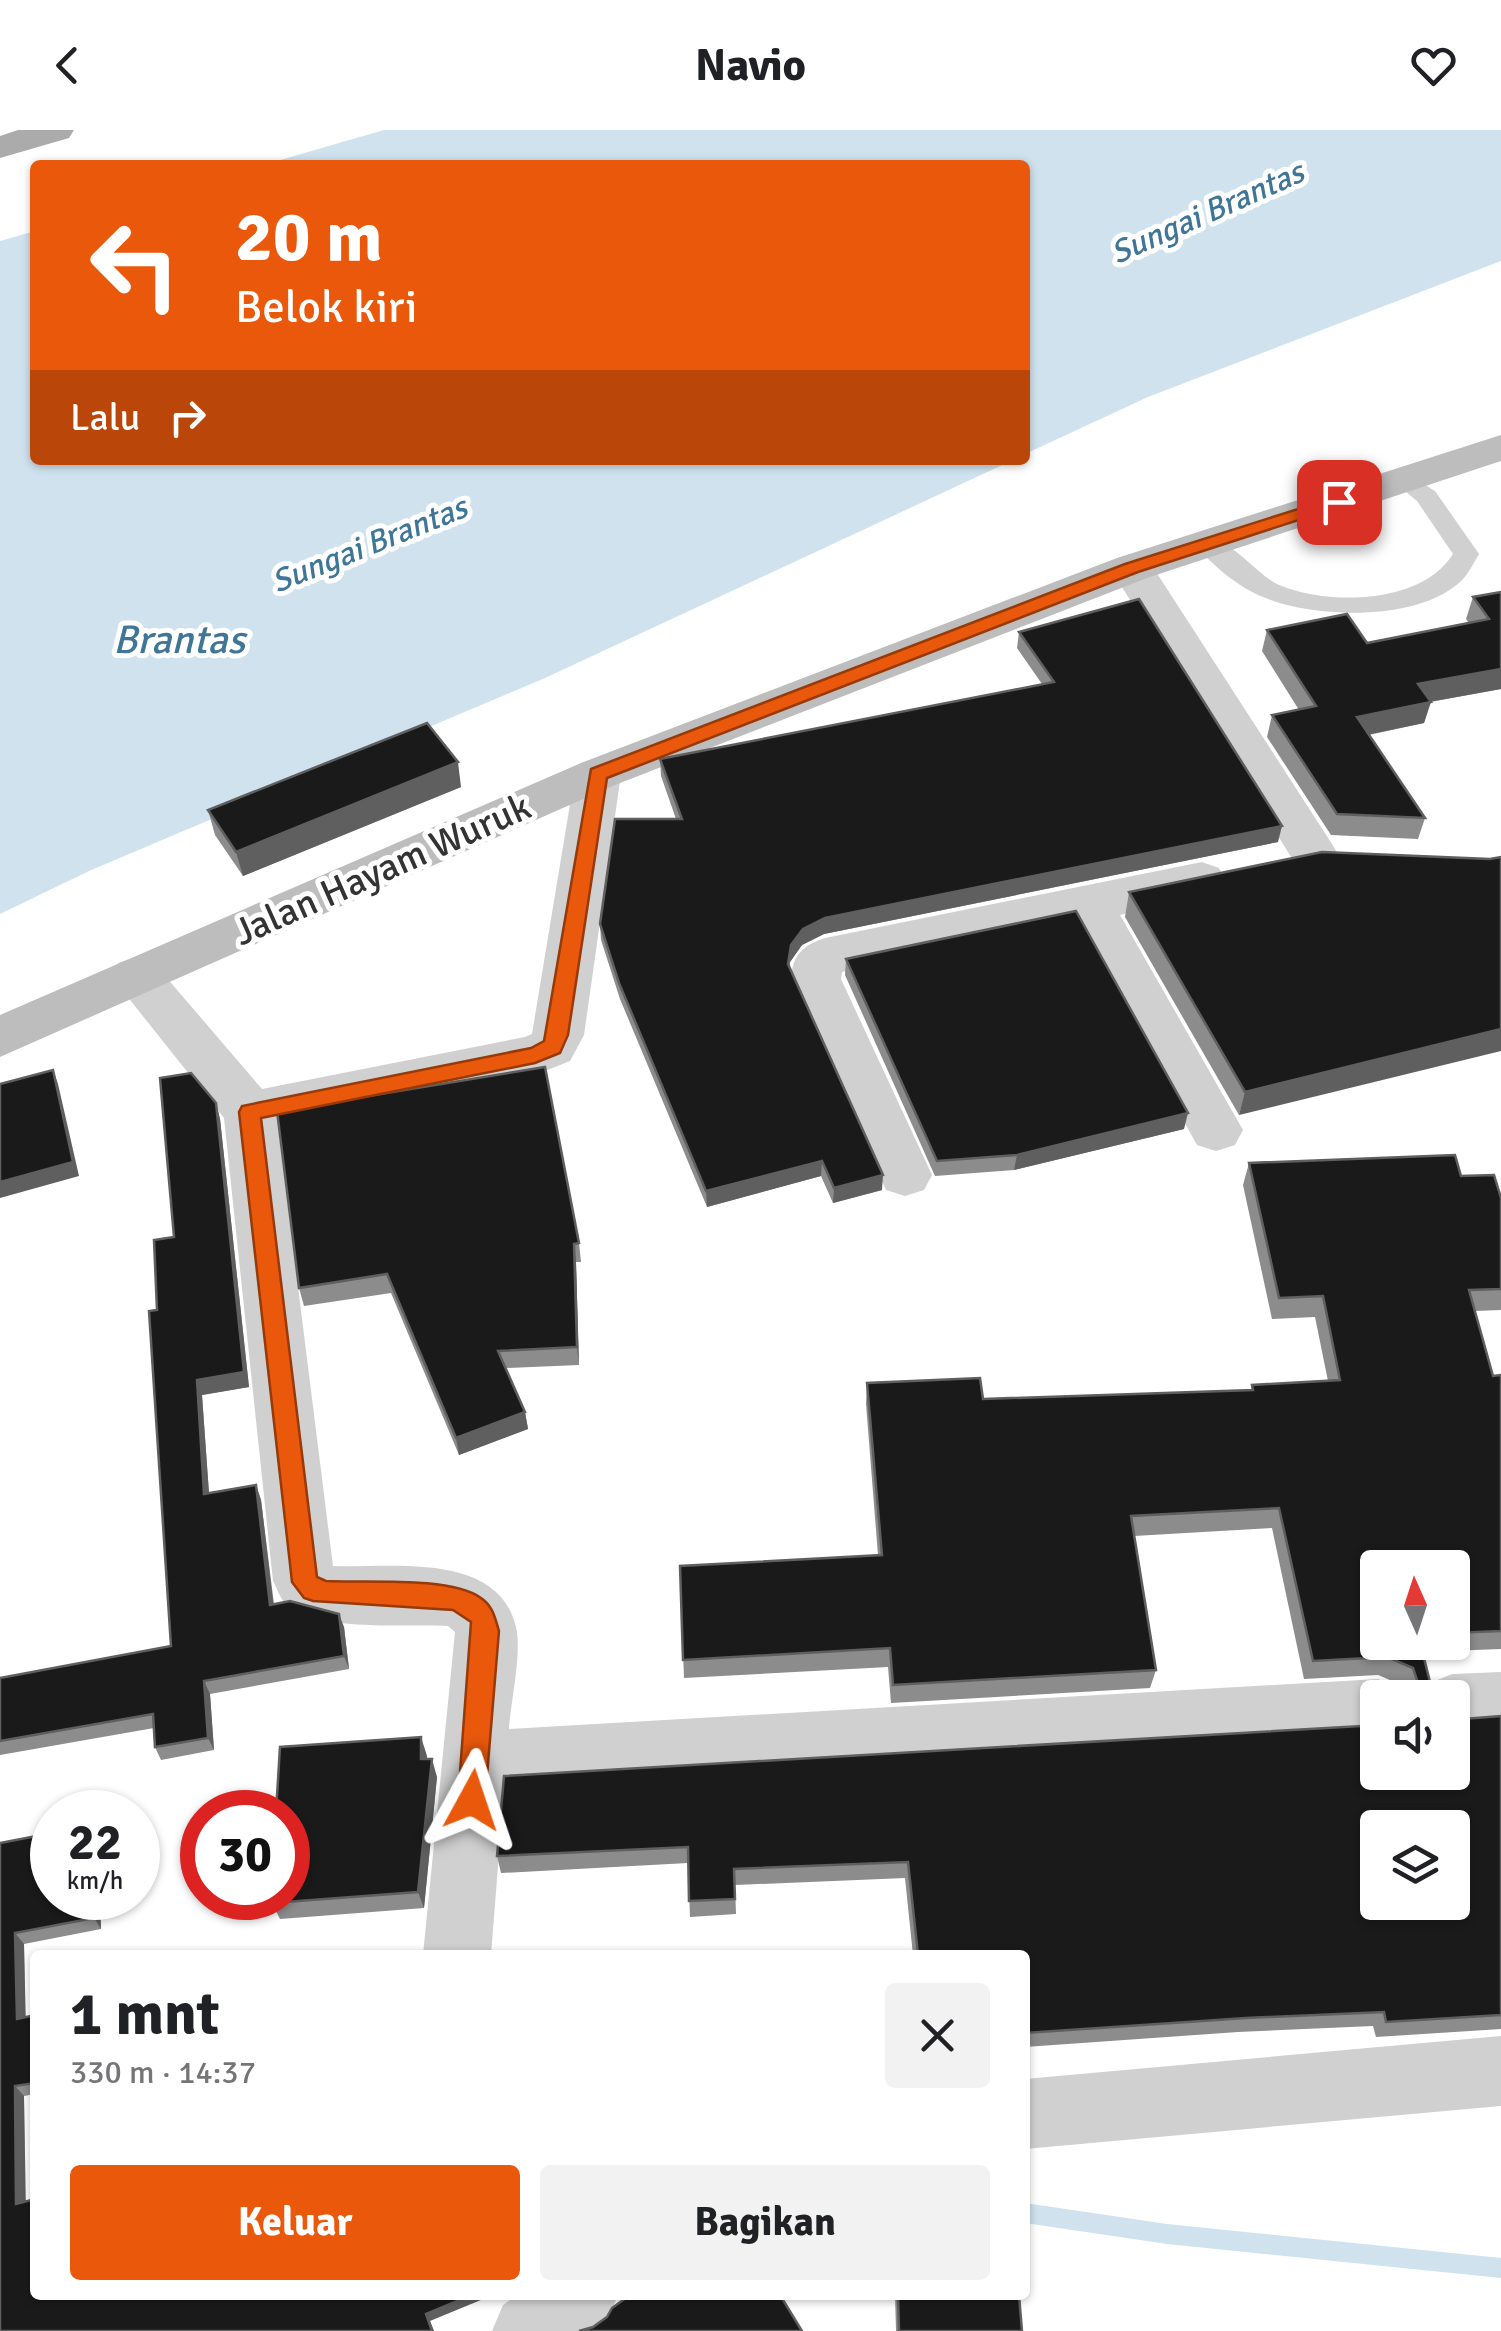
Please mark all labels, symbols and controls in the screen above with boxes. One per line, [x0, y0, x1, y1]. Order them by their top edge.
icon: back [40, 38, 95, 93]
text: Navio [695, 38, 806, 93]
icon: heart [1406, 38, 1461, 93]
water label: Sungai Brantas [1105, 151, 1313, 272]
text: 20 m [235, 194, 383, 280]
icon: left [70, 200, 200, 330]
text: Belok kiri [235, 280, 417, 335]
icon: right [160, 390, 215, 445]
text: Lalu [70, 394, 140, 441]
pin [1297, 460, 1382, 545]
icon: arrive [1312, 475, 1367, 530]
water label: Sungai Brantas [266, 486, 475, 601]
water label: Brantas [113, 615, 248, 665]
street label: Jalan Hayam Wuruk [226, 783, 538, 956]
north arrow [1360, 1550, 1470, 1660]
map controls [1360, 1550, 1470, 1920]
button: sound [1360, 1680, 1470, 1790]
position arrow [420, 1748, 524, 1852]
speed limit sign: 30 [180, 1790, 310, 1920]
button: layers [1360, 1810, 1470, 1920]
text: 22 [68, 1812, 122, 1874]
text: km/h [67, 1865, 123, 1896]
text: 1 mnt [70, 1978, 219, 2052]
button: close [885, 1983, 990, 2088]
text: 330 m · 14:37 [70, 2053, 256, 2092]
button: Keluar [70, 2165, 520, 2280]
button: Bagikan [540, 2165, 990, 2280]

